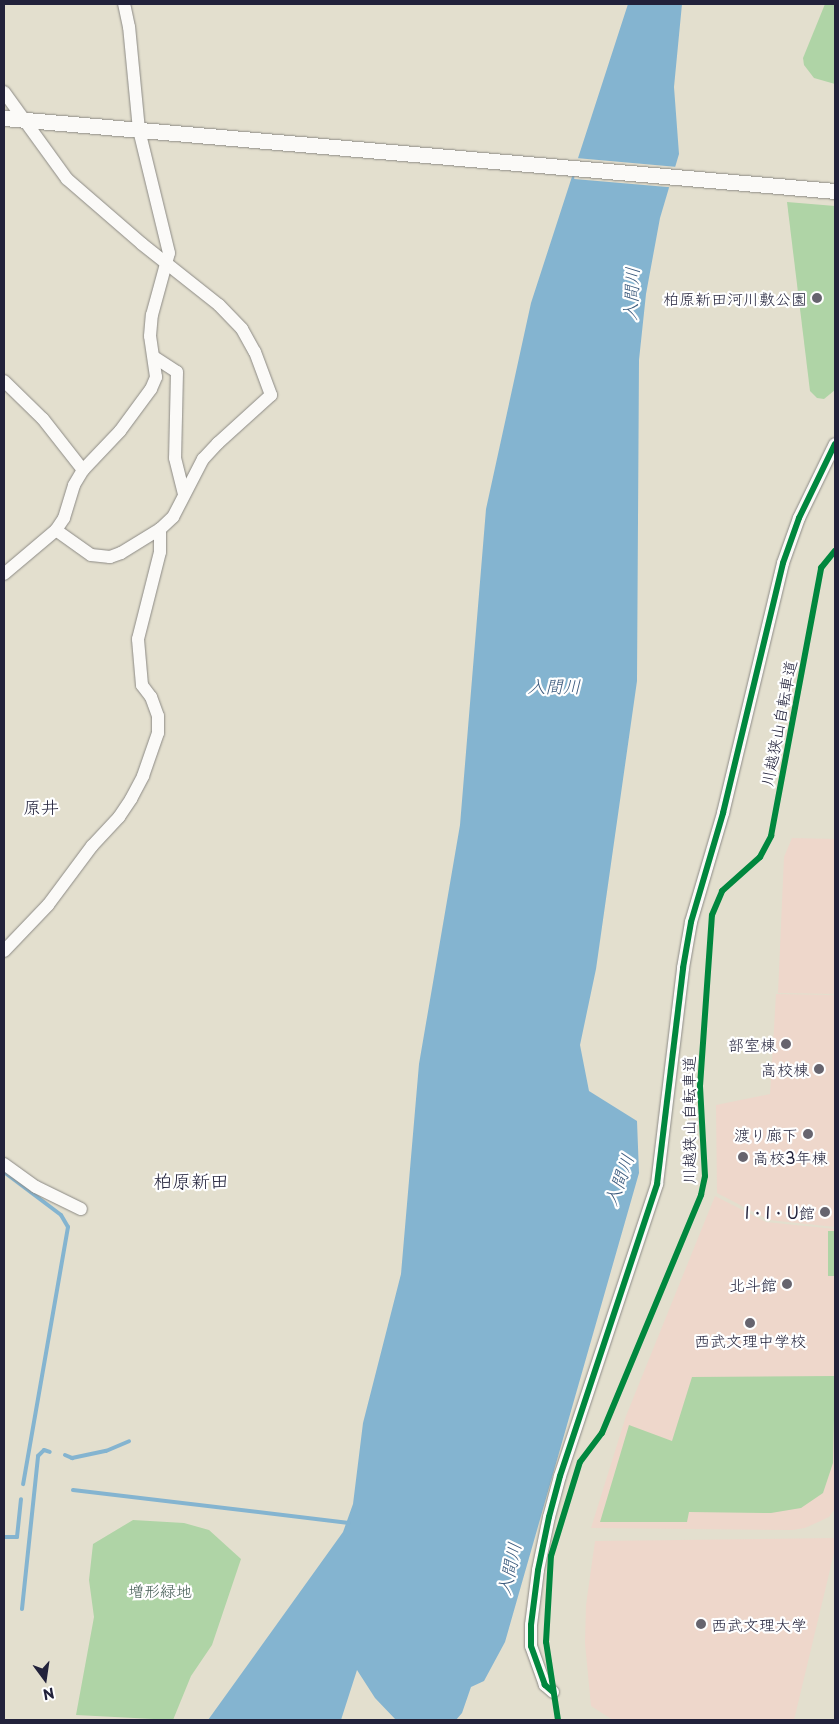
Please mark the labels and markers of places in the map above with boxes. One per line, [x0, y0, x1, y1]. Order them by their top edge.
place label: 柏原新田河川敷公園 [663, 288, 807, 308]
marker: 柏原新田河川敷公園 [811, 292, 823, 304]
place label: 部室棟 [728, 1034, 776, 1054]
marker: 部室棟 [780, 1038, 792, 1050]
place label: 高校棟 [761, 1059, 809, 1079]
marker: 高校棟 [813, 1063, 825, 1075]
place label: 渡り廊下 [734, 1124, 798, 1144]
marker: 渡り廊下 [802, 1128, 814, 1140]
place label: 高校3年棟 [753, 1147, 828, 1167]
marker: 高校3年棟 [737, 1151, 749, 1163]
place label: I・I・U館 [745, 1202, 815, 1222]
marker: I・I・U館 [819, 1206, 831, 1218]
place label: 北斗館 [729, 1274, 777, 1294]
marker: 北斗館 [781, 1278, 793, 1290]
marker: 西武文理中学校 [744, 1317, 756, 1329]
place label: 西武文理中学校 [694, 1330, 806, 1350]
place label: 西武文理大学 [711, 1614, 807, 1634]
marker: 西武文理大学 [695, 1618, 707, 1630]

